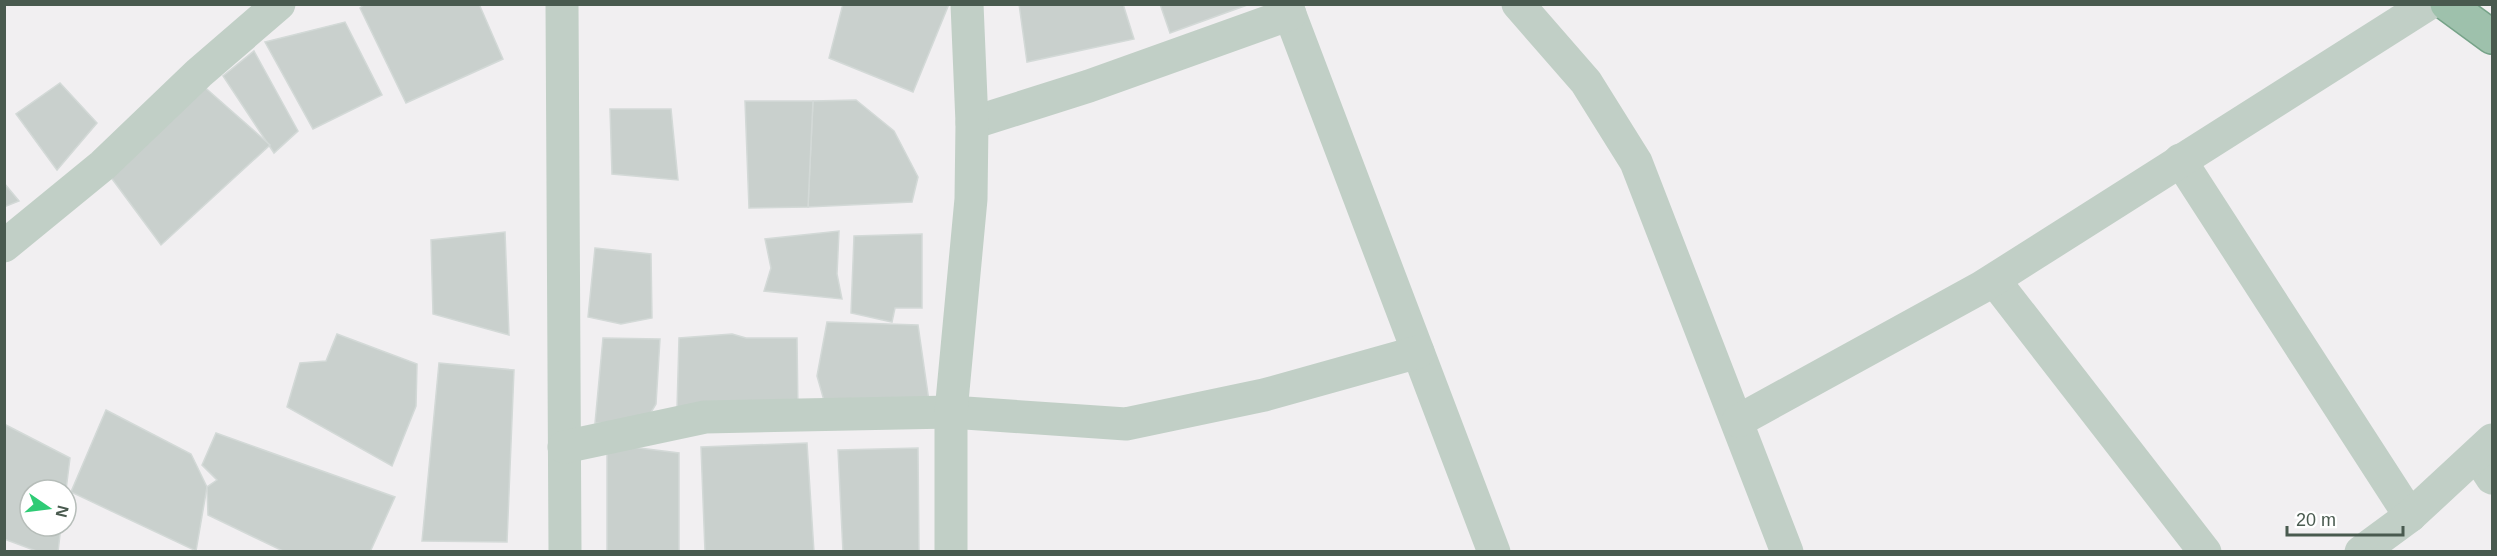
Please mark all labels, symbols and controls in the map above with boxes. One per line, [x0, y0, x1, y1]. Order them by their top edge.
north arrow [18, 478, 78, 538]
scale bar [2287, 499, 2402, 537]
text: N [52, 504, 72, 519]
text: 20 m [2296, 510, 2336, 530]

